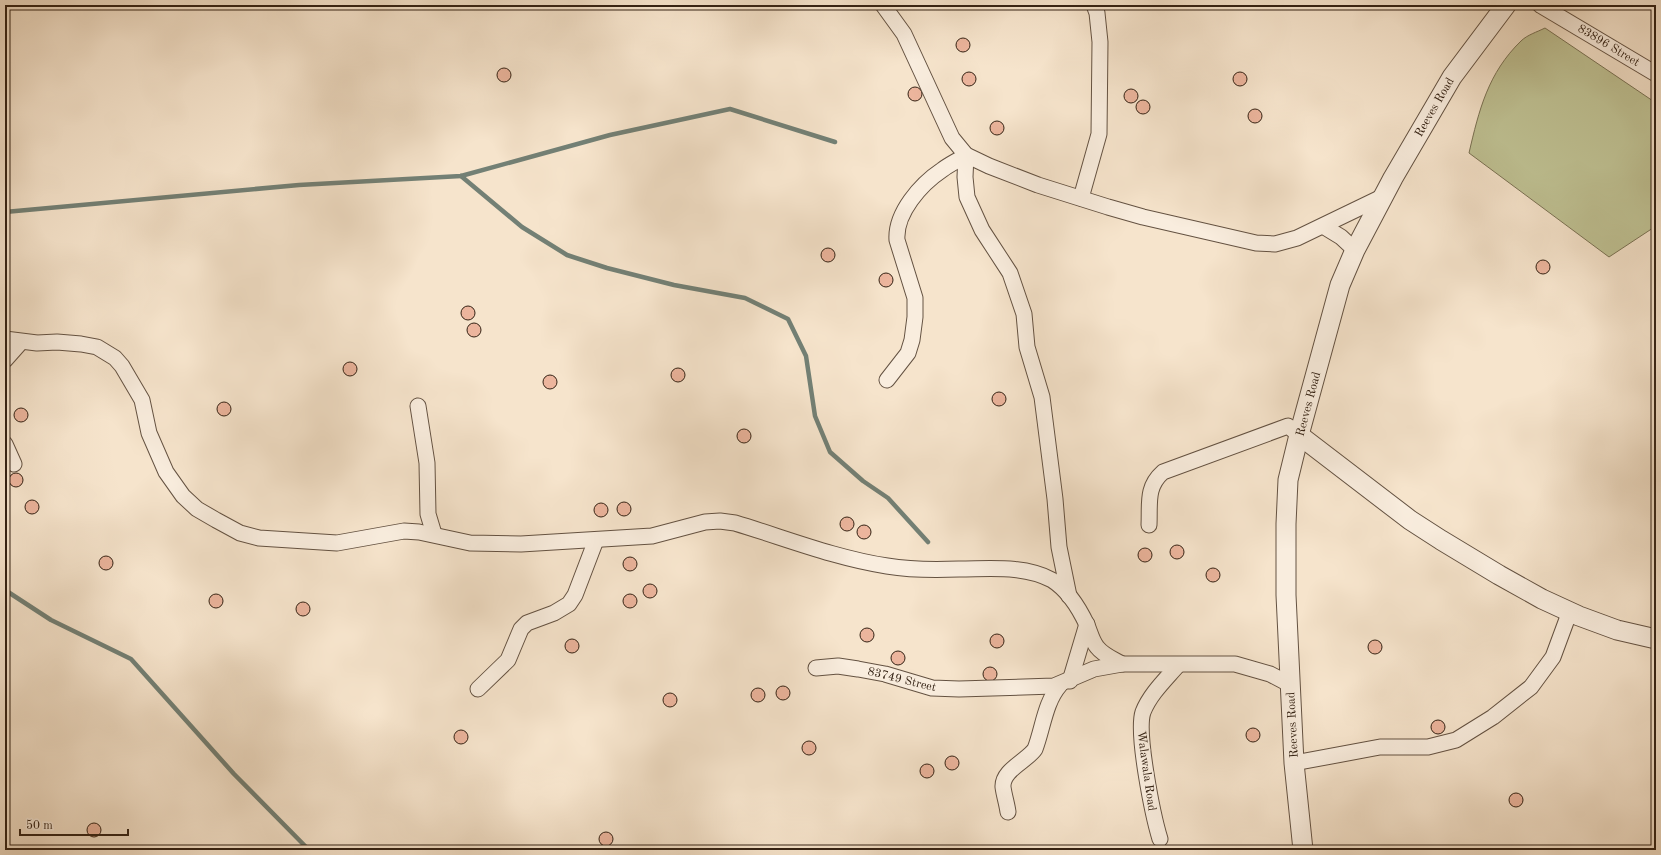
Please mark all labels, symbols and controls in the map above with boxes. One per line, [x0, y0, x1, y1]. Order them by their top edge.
street label: 83896 Street [1575, 23, 1642, 69]
street label: Reeves Road [1413, 76, 1457, 139]
street label: Reeves Road [1295, 371, 1323, 438]
street label: 83749 Street [866, 666, 937, 694]
street label: Reeves Road [1285, 692, 1301, 758]
street label: Walawala Road [1134, 730, 1158, 812]
scale bar [20, 811, 128, 837]
text: 50 m [26, 819, 53, 832]

